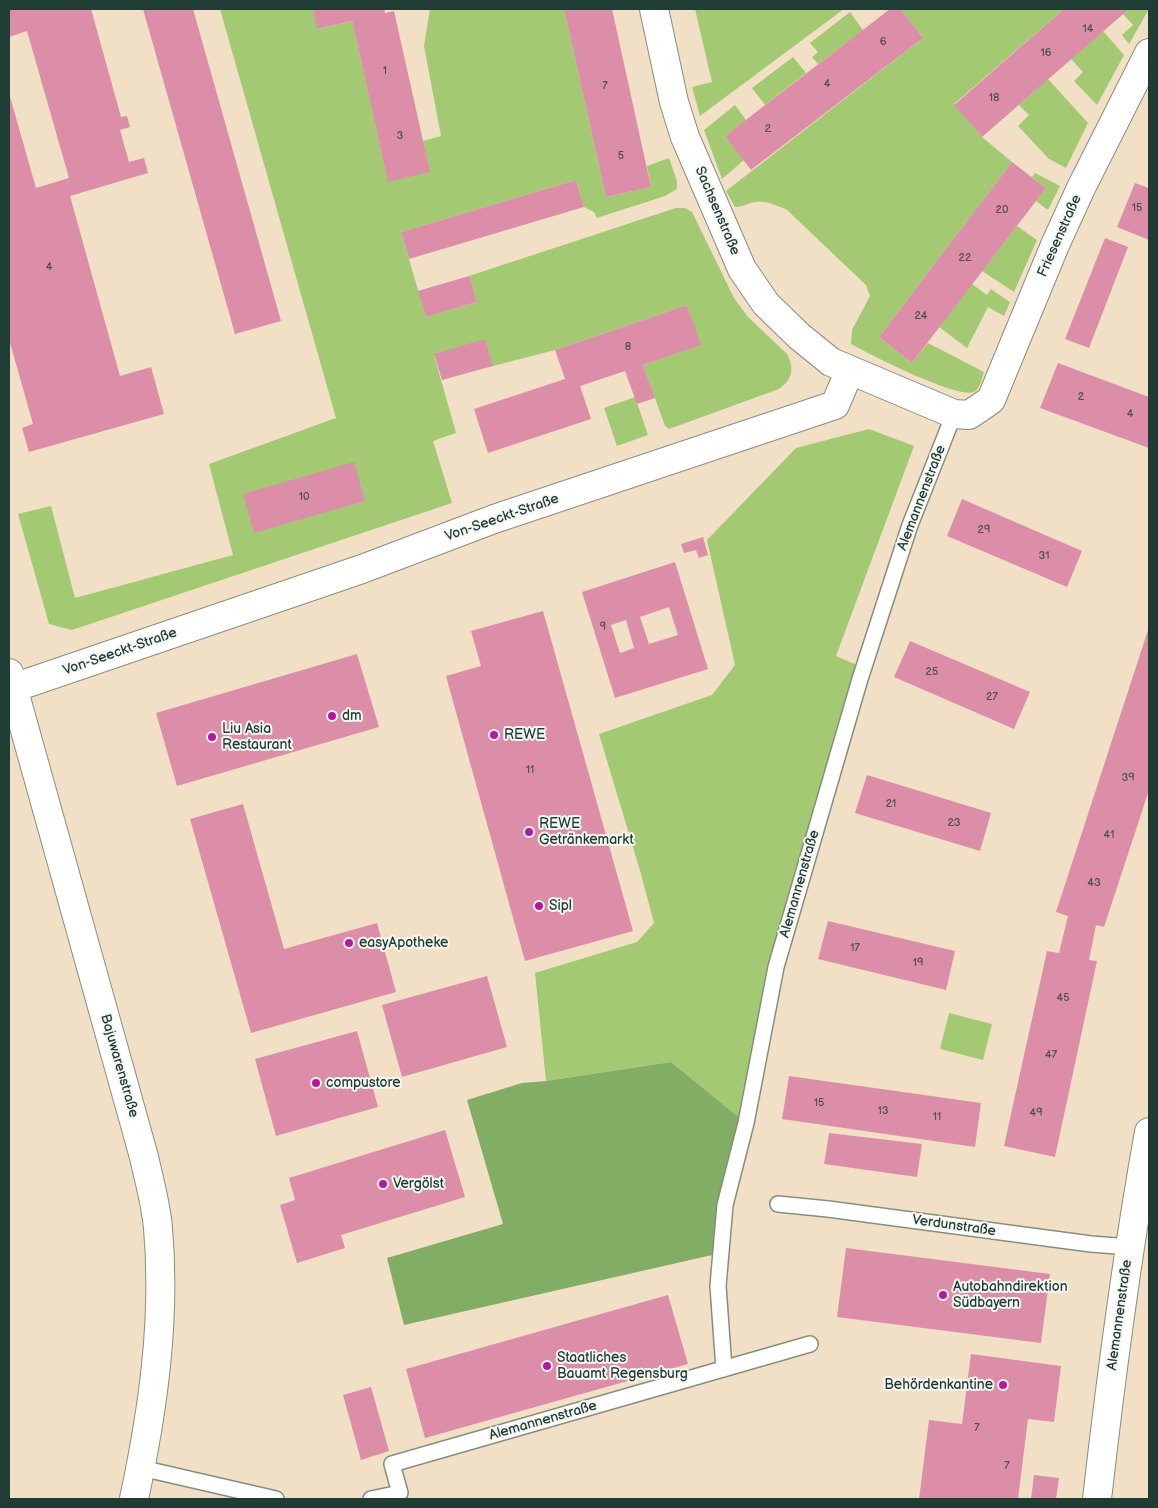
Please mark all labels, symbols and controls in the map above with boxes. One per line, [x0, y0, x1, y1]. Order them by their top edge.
house number: 14 [1083, 22, 1093, 36]
house number: 6 [880, 35, 886, 49]
house number: 16 [1041, 46, 1051, 60]
house number: 1 [383, 64, 387, 78]
house number: 4 [824, 77, 830, 91]
house number: 7 [602, 79, 608, 93]
house number: 18 [989, 91, 999, 105]
house number: 2 [765, 122, 771, 136]
house number: 3 [397, 129, 403, 143]
house number: 5 [618, 149, 624, 163]
street label: Sachsenstraße [691, 164, 743, 258]
street label: Friesenstraße [1034, 192, 1086, 280]
house number: 15 [1132, 201, 1142, 215]
house number: 20 [996, 203, 1008, 217]
house number: 22 [959, 251, 971, 265]
house number: 4 [46, 260, 52, 274]
house number: 24 [914, 309, 928, 323]
house number: 8 [625, 340, 631, 354]
house number: 2 [1078, 390, 1084, 404]
house number: 4 [1127, 407, 1133, 421]
street label: Alemannenstraße [894, 443, 950, 553]
house number: 10 [299, 490, 309, 504]
street label: Von-Seeckt-Straße [443, 491, 561, 545]
house number: 29 [978, 523, 990, 537]
house number: 31 [1038, 549, 1050, 563]
house number: 9 [600, 620, 606, 634]
street label: Von-Seeckt-Straße [61, 625, 179, 679]
house number: 25 [926, 665, 938, 679]
house number: 27 [986, 690, 998, 704]
place label: dm [342, 708, 362, 724]
marker: dm [326, 710, 338, 722]
place label: Liu Asia Restaurant [222, 721, 292, 754]
place label: REWE [504, 727, 545, 743]
marker: REWE [488, 729, 500, 741]
marker: Liu Asia Restaurant [206, 731, 218, 743]
house number: 11 [526, 763, 534, 777]
house number: 39 [1121, 771, 1135, 785]
house number: 21 [886, 797, 896, 811]
place label: REWE Getränkemarkt [539, 816, 634, 849]
house number: 23 [947, 816, 961, 830]
marker: REWE Getränkemarkt [523, 826, 535, 838]
street label: Alemannenstraße [777, 828, 823, 940]
house number: 41 [1104, 828, 1114, 842]
house number: 43 [1087, 876, 1101, 890]
place label: Sipl [549, 898, 572, 914]
marker: Sipl [533, 900, 545, 912]
place label: easyApotheke [359, 935, 448, 951]
marker: easyApotheke [343, 937, 355, 949]
house number: 17 [850, 941, 860, 955]
house number: 19 [913, 956, 923, 970]
house number: 45 [1056, 991, 1070, 1005]
street label: Bajuwarenstraße [96, 1012, 142, 1120]
house number: 47 [1045, 1048, 1057, 1062]
place label: compustore [326, 1075, 401, 1091]
marker: compustore [310, 1077, 322, 1089]
house number: 15 [814, 1096, 824, 1110]
house number: 13 [877, 1104, 889, 1118]
house number: 49 [1029, 1106, 1043, 1120]
house number: 11 [933, 1110, 941, 1124]
place label: Vergölst [393, 1176, 444, 1192]
marker: Vergölst [377, 1178, 389, 1190]
street label: Verdunstraße [911, 1212, 997, 1240]
street label: Alemannenstraße [1104, 1259, 1136, 1371]
place label: Autobahndirektion Südbayern [953, 1279, 1068, 1311]
marker: Autobahndirektion Südbayern [937, 1289, 949, 1301]
place label: Staatliches Bauamt Regensburg [557, 1350, 688, 1382]
marker: Staatliches Bauamt Regensburg [541, 1360, 553, 1372]
place label: Behördenkantine [884, 1377, 993, 1393]
marker: Behördenkantine [997, 1379, 1009, 1391]
street label: Alemannenstraße [487, 1398, 599, 1444]
house number: 7 [974, 1421, 980, 1435]
house number: 7 [1004, 1459, 1010, 1473]

